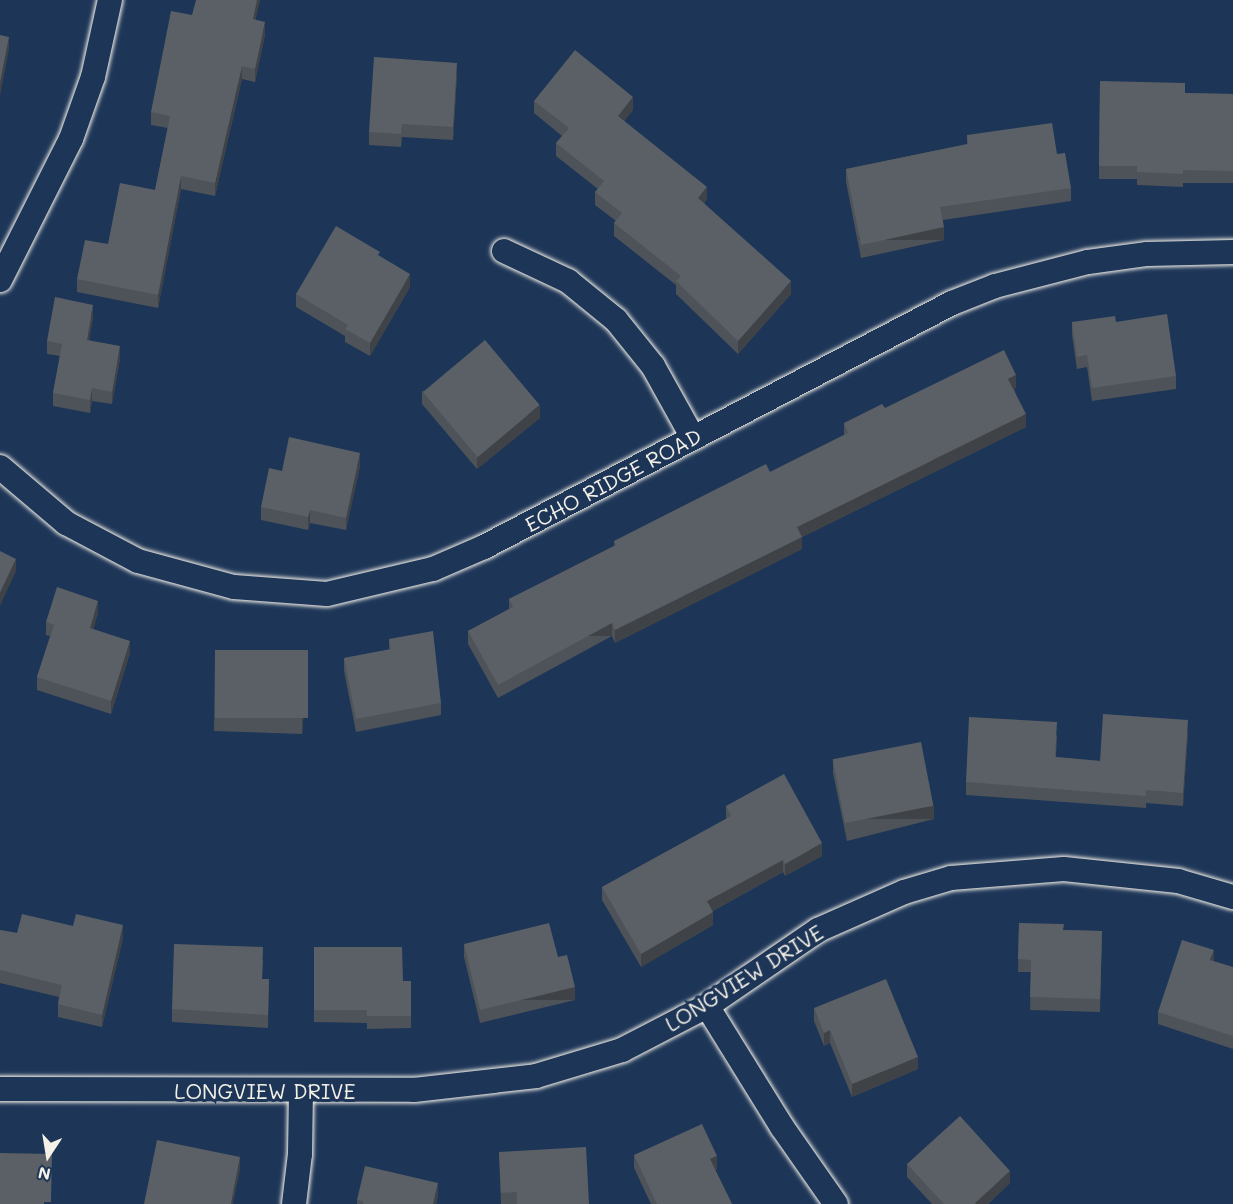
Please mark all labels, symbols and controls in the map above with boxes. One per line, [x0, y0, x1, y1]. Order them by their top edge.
street label: ECHO RIDGE ROAD [521, 423, 705, 537]
street label: LONGVIEW DRIVE [660, 919, 828, 1037]
street label: LONGVIEW DRIVE [174, 1078, 356, 1104]
north arrow [18, 1126, 78, 1186]
text: N [36, 1163, 52, 1186]

